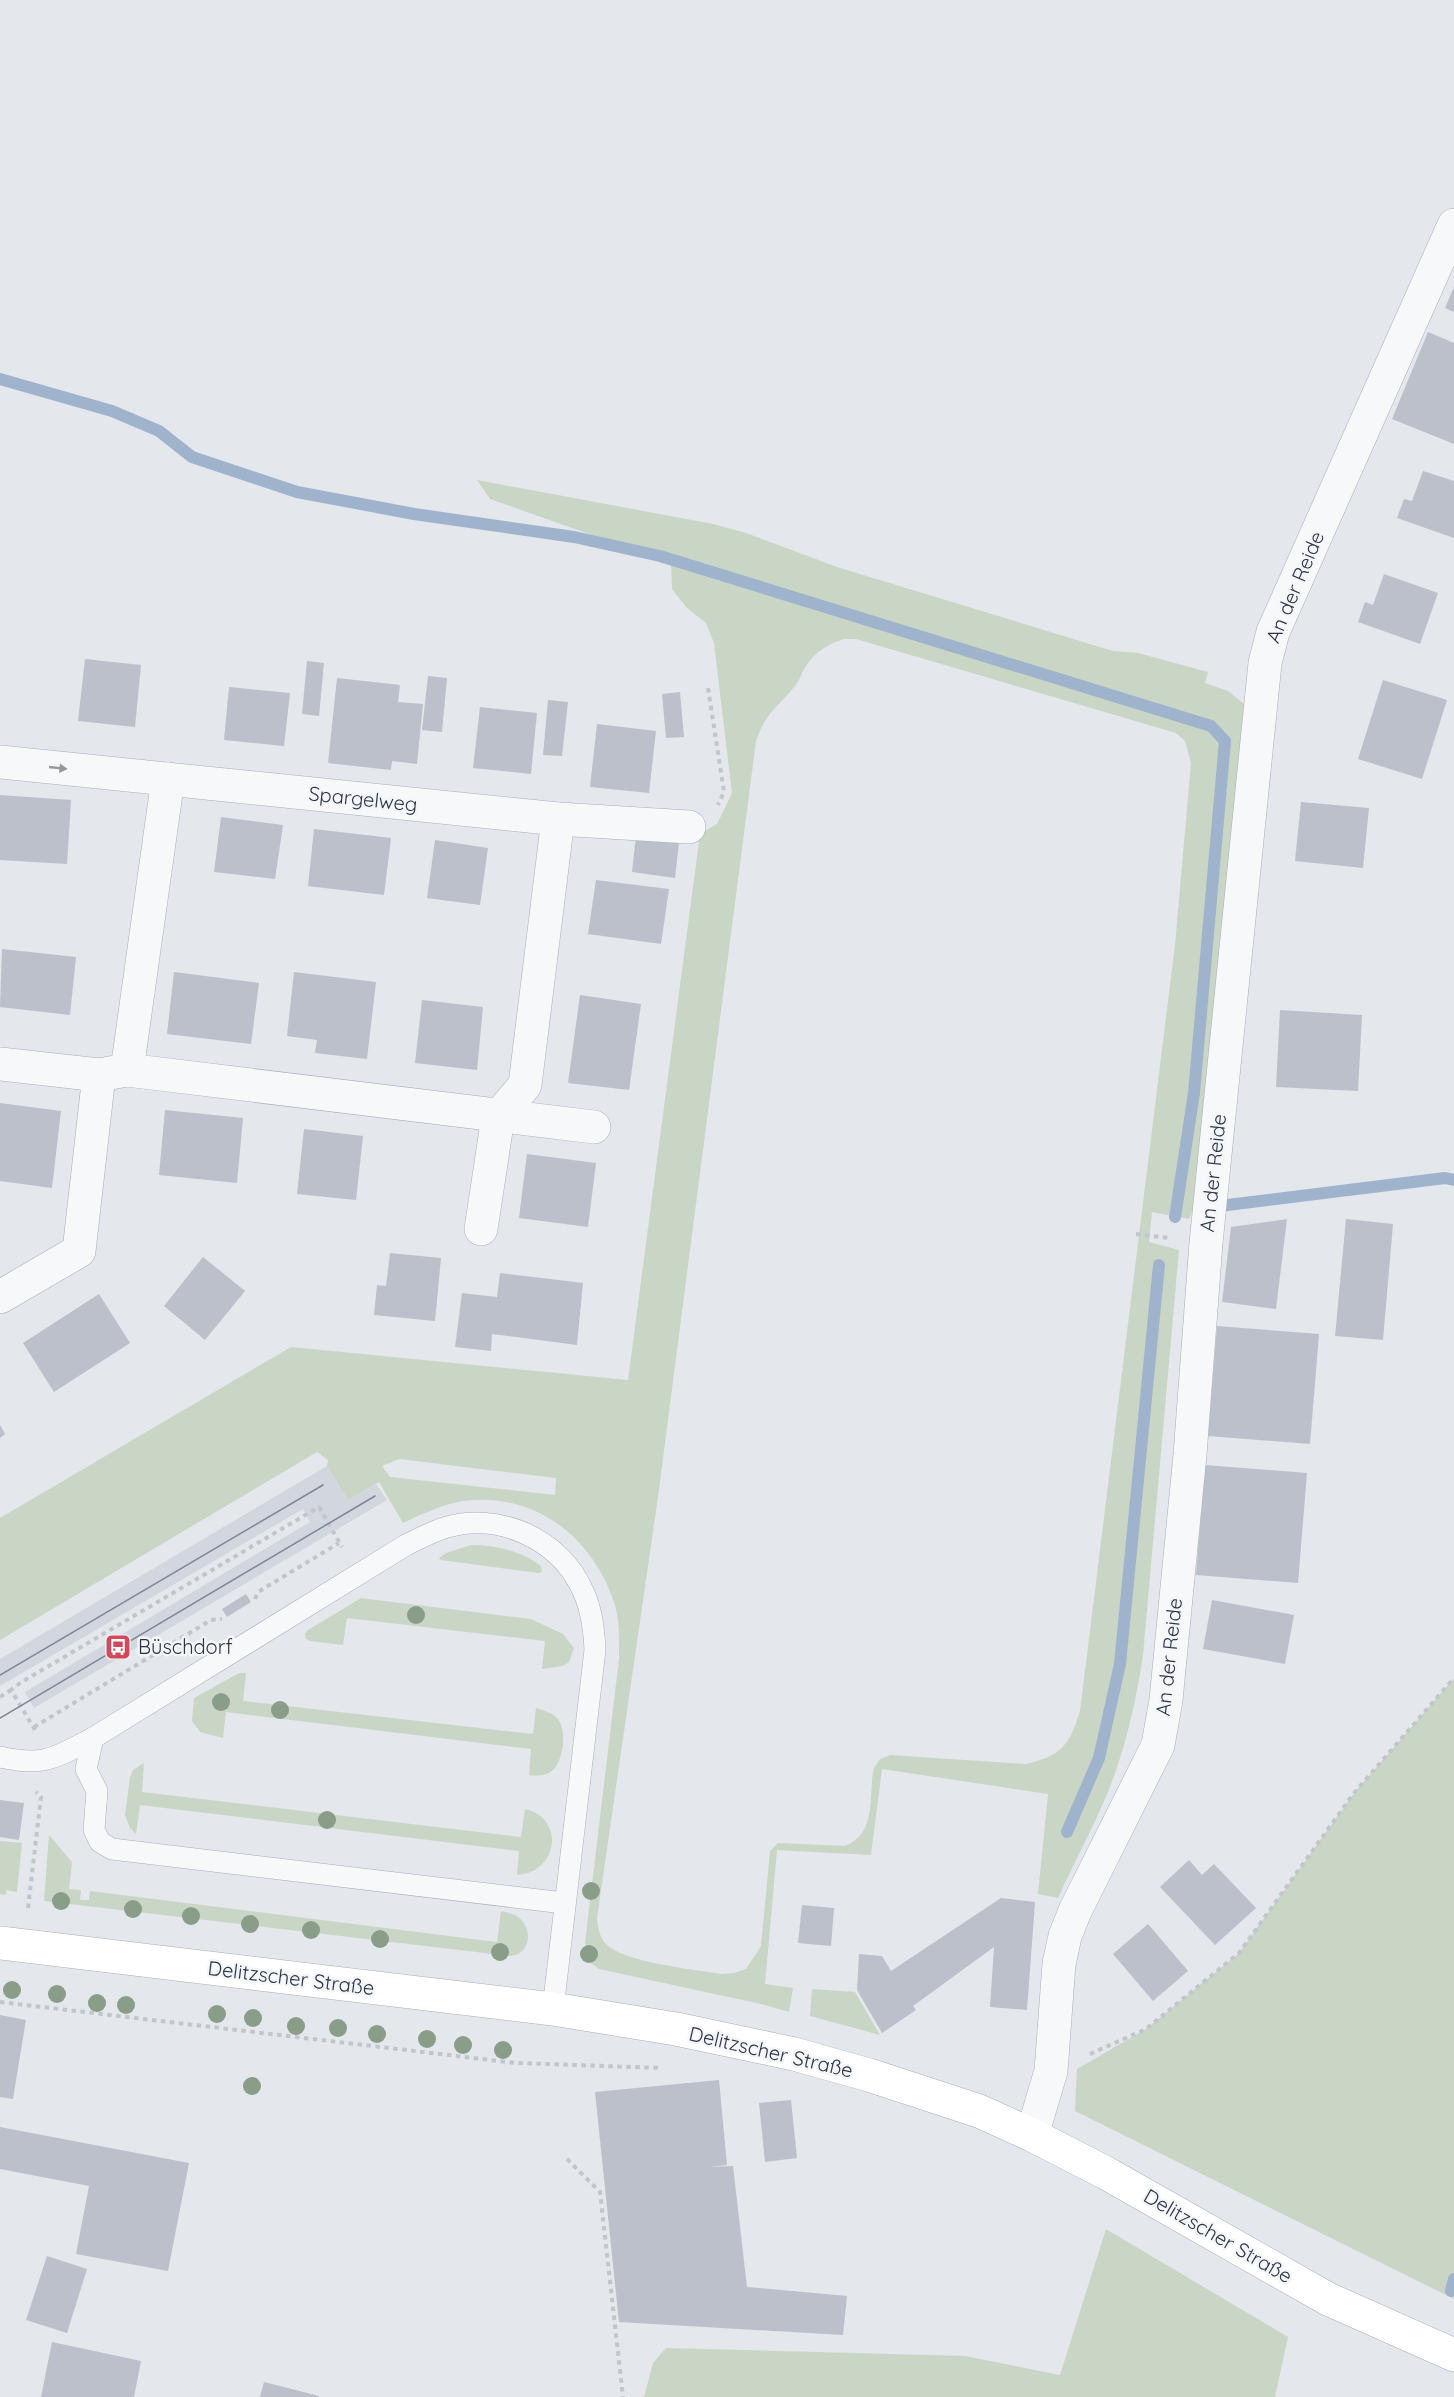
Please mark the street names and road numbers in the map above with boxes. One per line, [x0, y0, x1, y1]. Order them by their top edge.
street label: An der Reide [1260, 527, 1329, 646]
street label: Spargelweg [307, 780, 419, 817]
street label: An der Reide [1194, 1113, 1231, 1233]
street label: An der Reide [1150, 1597, 1187, 1717]
street label: Delitzscher Straße [206, 1955, 376, 2000]
street label: Delitzscher Straße [687, 2020, 856, 2083]
street label: Delitzscher Straße [1139, 2183, 1297, 2288]

